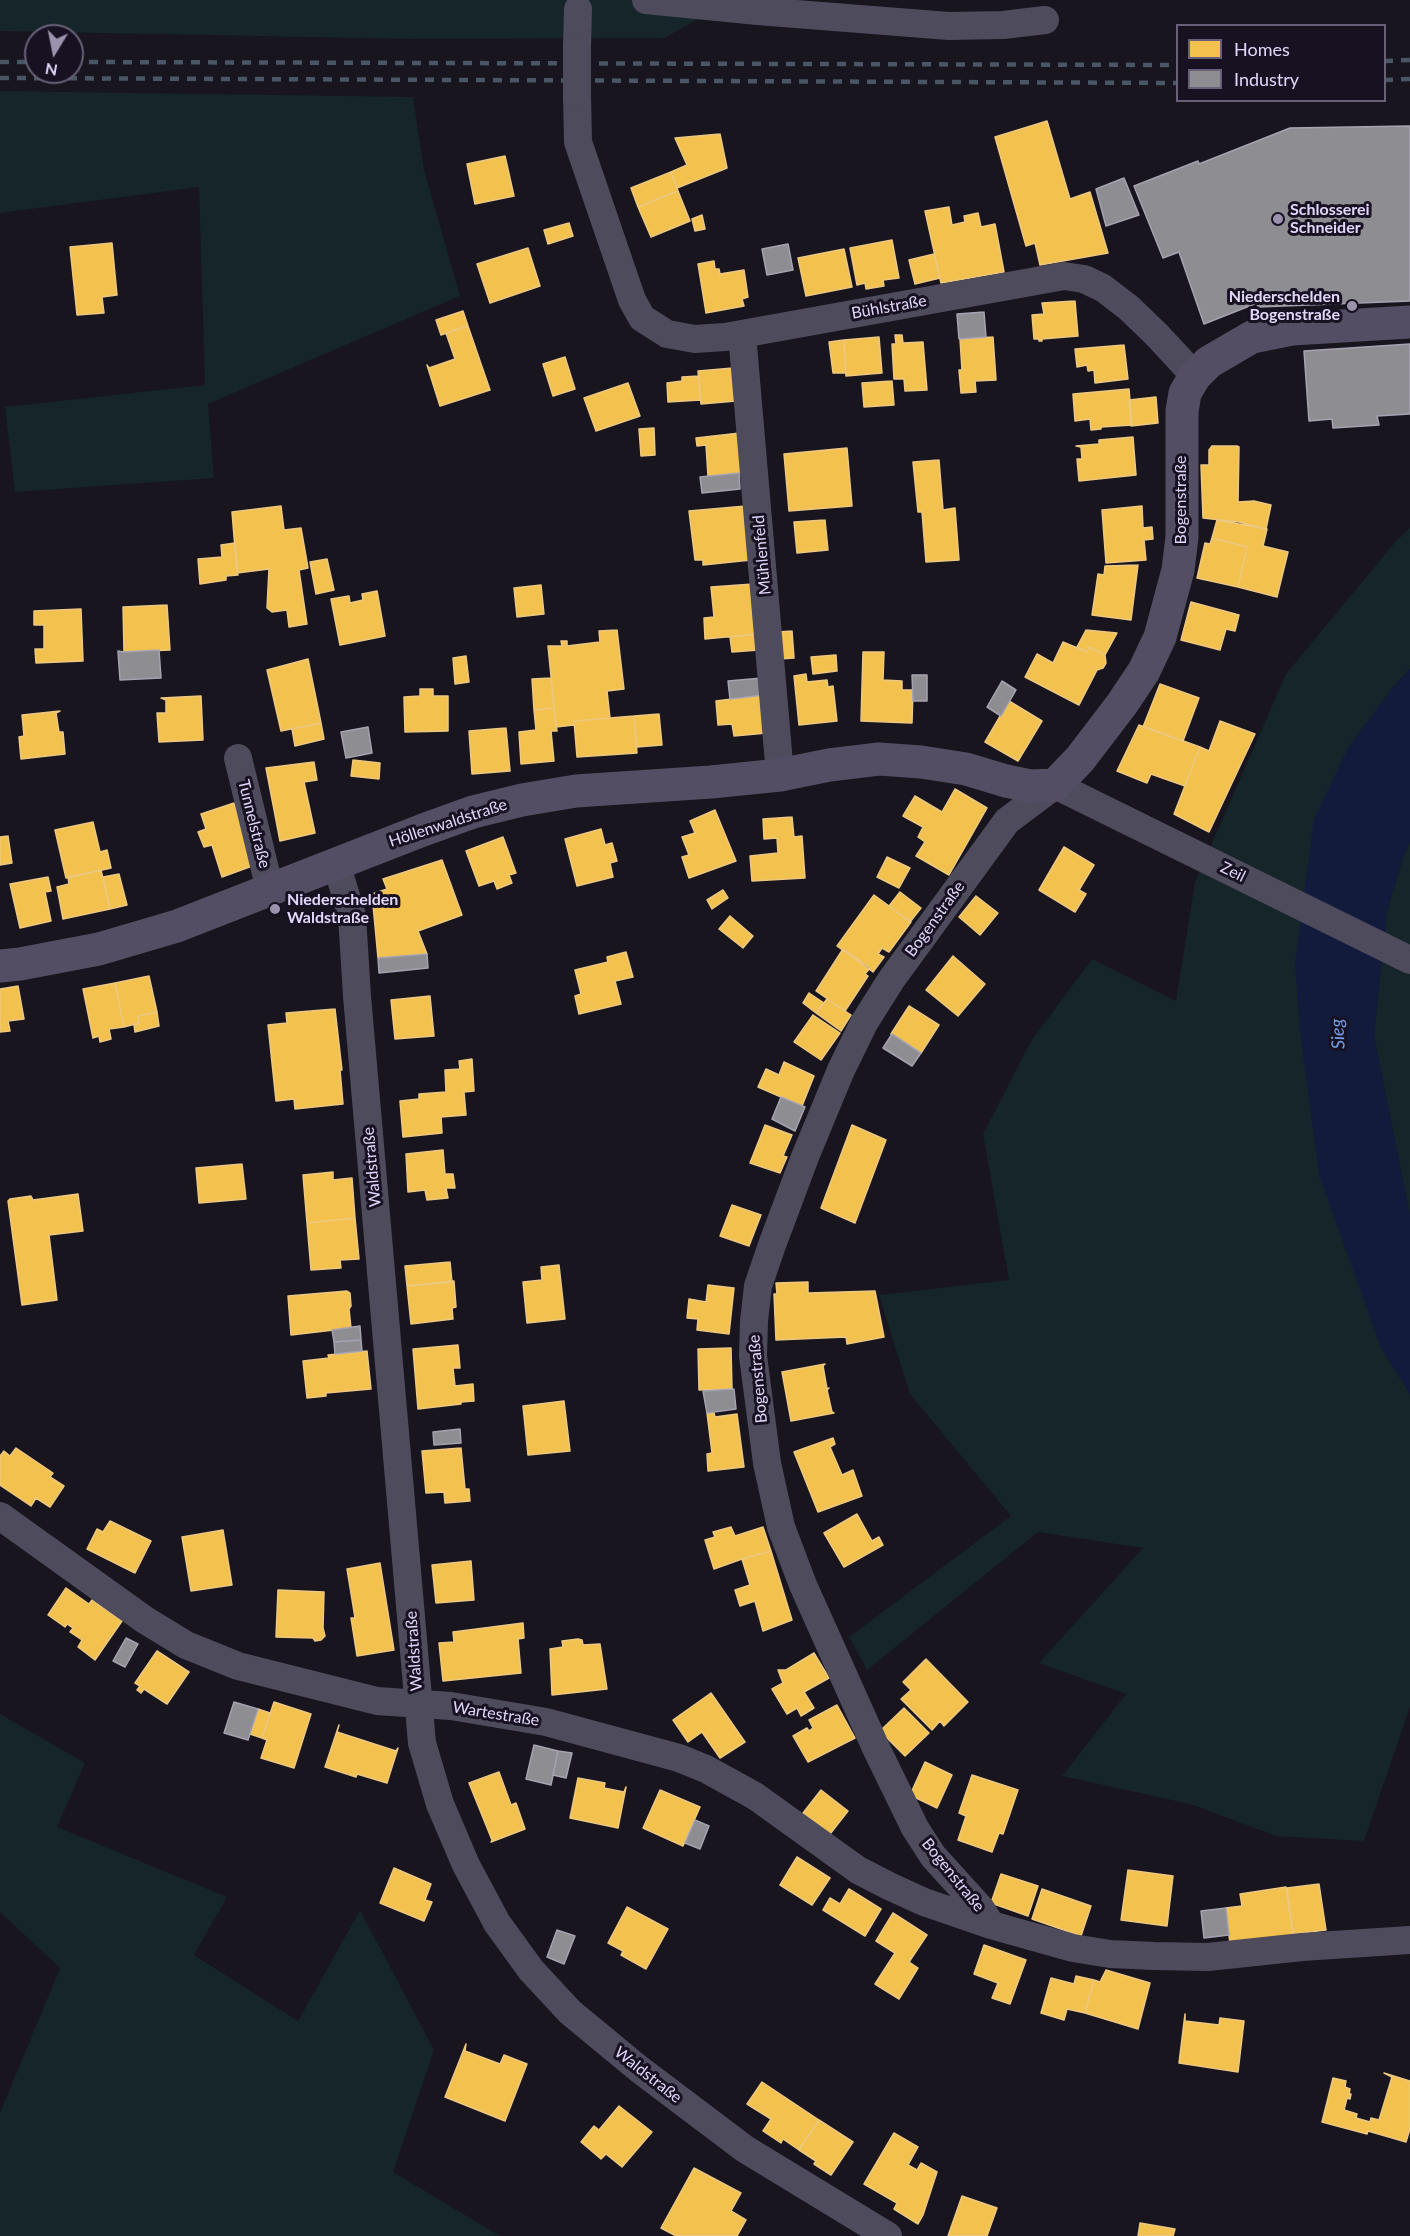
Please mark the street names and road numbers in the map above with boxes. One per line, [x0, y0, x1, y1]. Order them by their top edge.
street label: Bühlstraße [850, 291, 928, 323]
street label: Bogenstraße [1171, 456, 1191, 544]
street label: Mühlenfeld [749, 514, 775, 596]
street label: Tunnelstraße [234, 778, 274, 870]
street label: Höllenwaldstraße [386, 795, 510, 851]
street label: Zeil [1217, 858, 1249, 886]
street label: Bogenstraße [901, 877, 969, 961]
street label: Waldstraße [359, 1126, 385, 1208]
street label: Bogenstraße [745, 1334, 771, 1424]
street label: Waldstraße [402, 1610, 426, 1692]
street label: Wartestraße [451, 1698, 541, 1730]
street label: Bogenstraße [918, 1834, 988, 1916]
street label: Waldstraße [610, 2043, 686, 2107]

